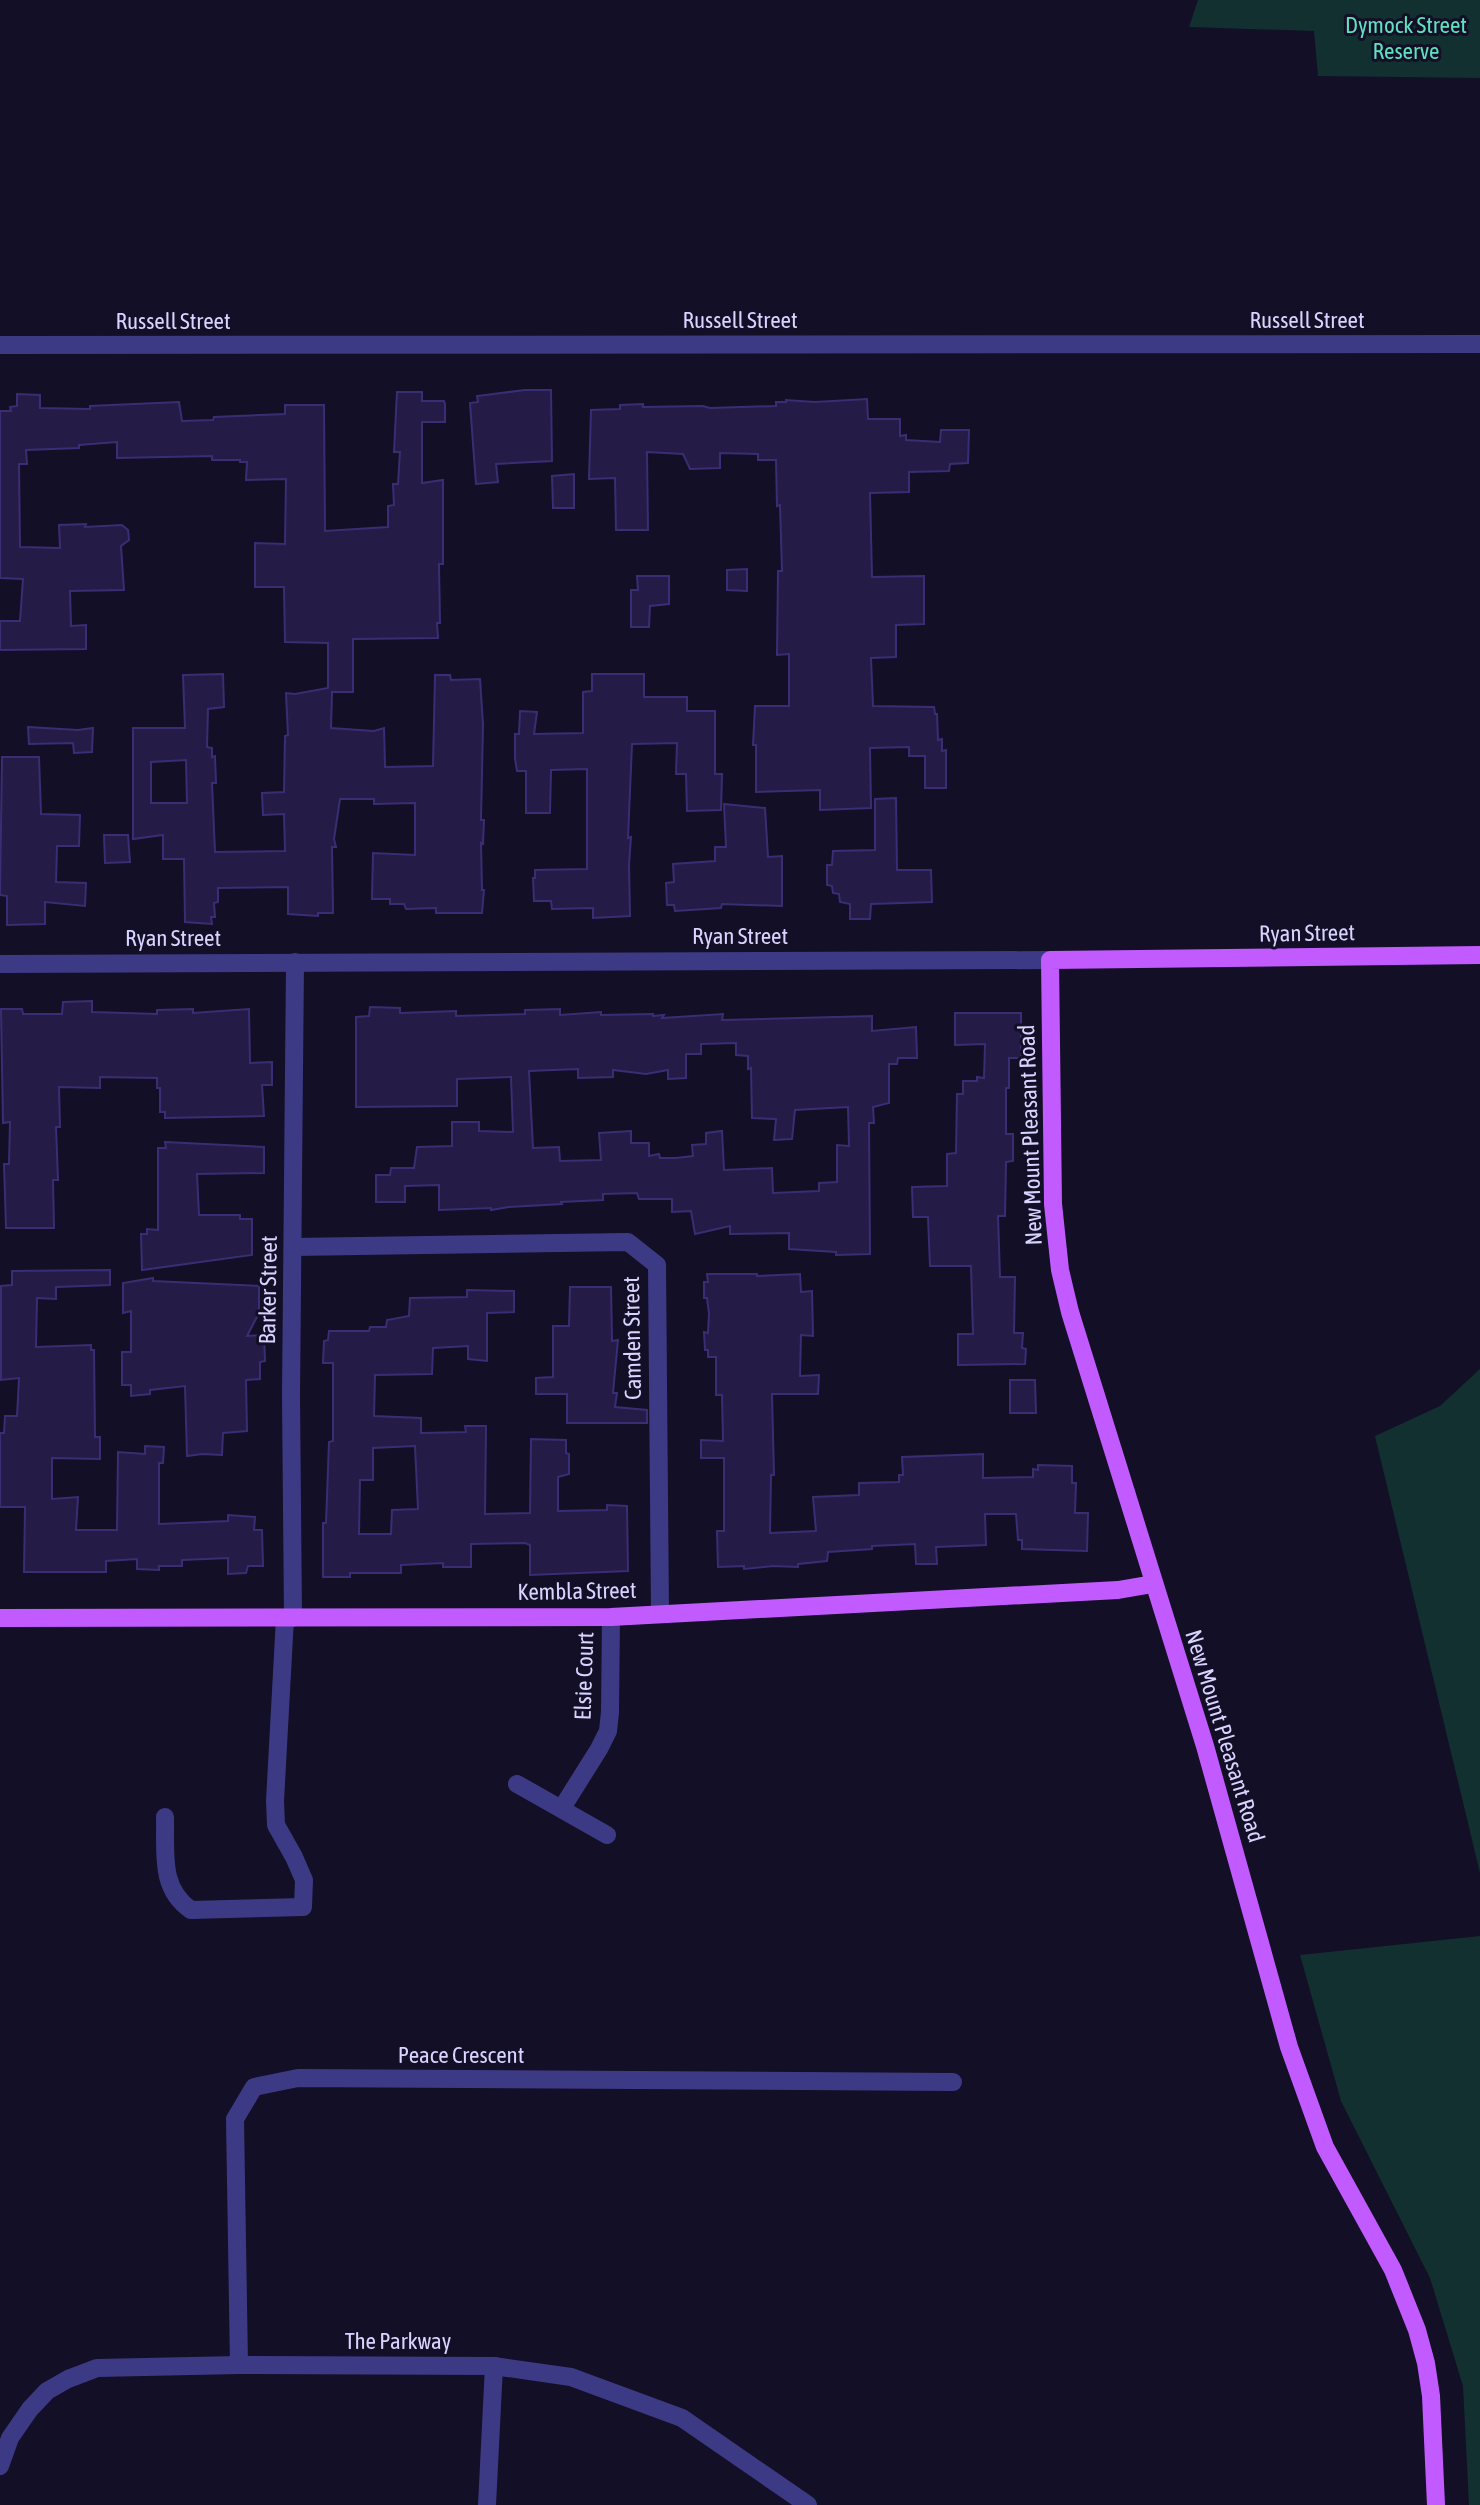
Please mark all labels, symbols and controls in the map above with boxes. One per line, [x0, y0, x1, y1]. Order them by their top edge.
park label: Dymock Street Reserve [1345, 12, 1467, 64]
street label: Russell Street [682, 307, 798, 333]
street label: Russell Street [1249, 307, 1365, 333]
street label: Russell Street [115, 308, 231, 334]
street label: Ryan Street [1259, 919, 1355, 947]
street label: Ryan Street [692, 923, 788, 949]
street label: Ryan Street [125, 925, 221, 951]
street label: New Mount Pleasant Road [1013, 1024, 1047, 1246]
street label: Barker Street [254, 1235, 282, 1345]
street label: Camden Street [618, 1276, 646, 1400]
street label: Kembla Street [517, 1577, 637, 1605]
street label: New Mount Pleasant Road [1180, 1627, 1270, 1845]
street label: Elsie Court [569, 1631, 599, 1721]
street label: Peace Crescent [398, 2042, 524, 2068]
street label: The Parkway [345, 2328, 451, 2354]

